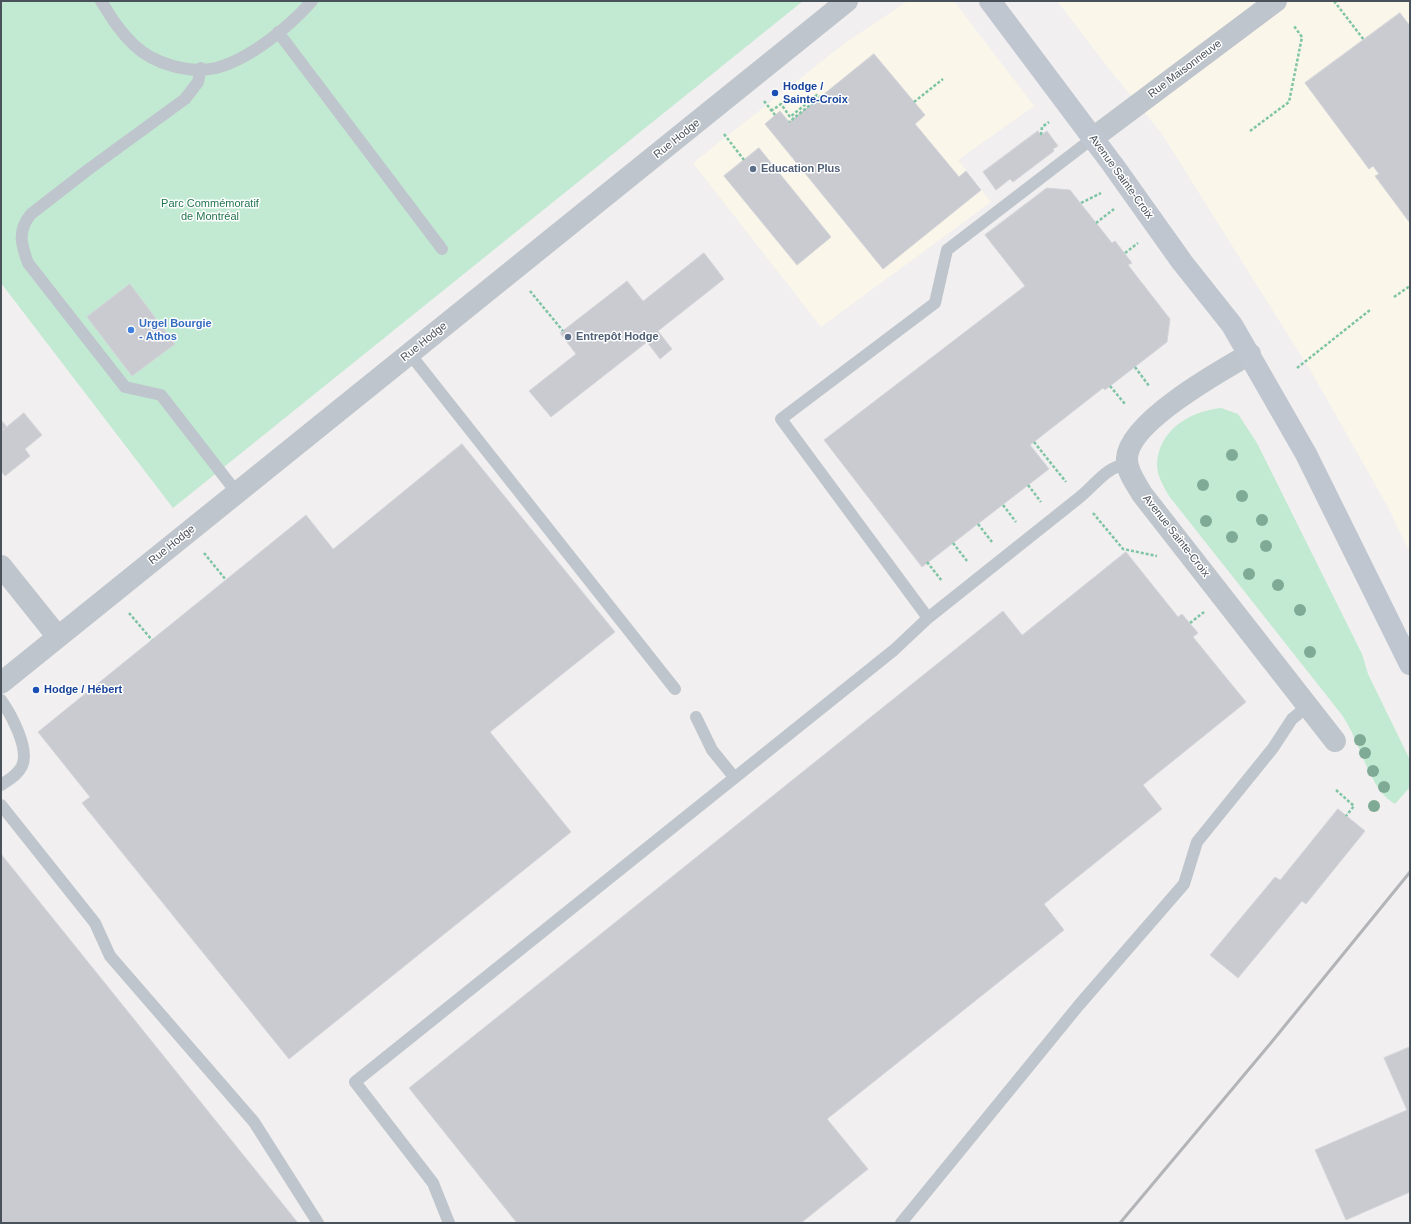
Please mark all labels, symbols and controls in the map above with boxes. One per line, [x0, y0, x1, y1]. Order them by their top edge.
street label: Rue Maisonneuve [1146, 37, 1224, 101]
place label: Hodge / Sainte-Croix [783, 80, 848, 106]
marker: Hodge / Sainte-Croix [770, 88, 780, 98]
street label: Rue Hodge [651, 116, 703, 162]
street label: Avenue Sainte-Croix [1086, 132, 1156, 222]
place label: Education Plus [761, 162, 840, 176]
marker: Education Plus [748, 164, 758, 174]
park label: Parc Commémoratif de Montréal [161, 197, 259, 223]
place label: Urgel Bourgie - Athos [139, 317, 212, 343]
street label: Rue Hodge [398, 319, 450, 365]
marker: Urgel Bourgie - Athos [126, 325, 136, 335]
place label: Entrepôt Hodge [576, 330, 658, 344]
marker: Entrepôt Hodge [563, 332, 573, 342]
street label: Avenue Sainte-Croix [1140, 492, 1212, 580]
street label: Rue Hodge [146, 522, 198, 568]
place label: Hodge / Hébert [44, 683, 122, 697]
marker: Hodge / Hébert [31, 685, 41, 695]

